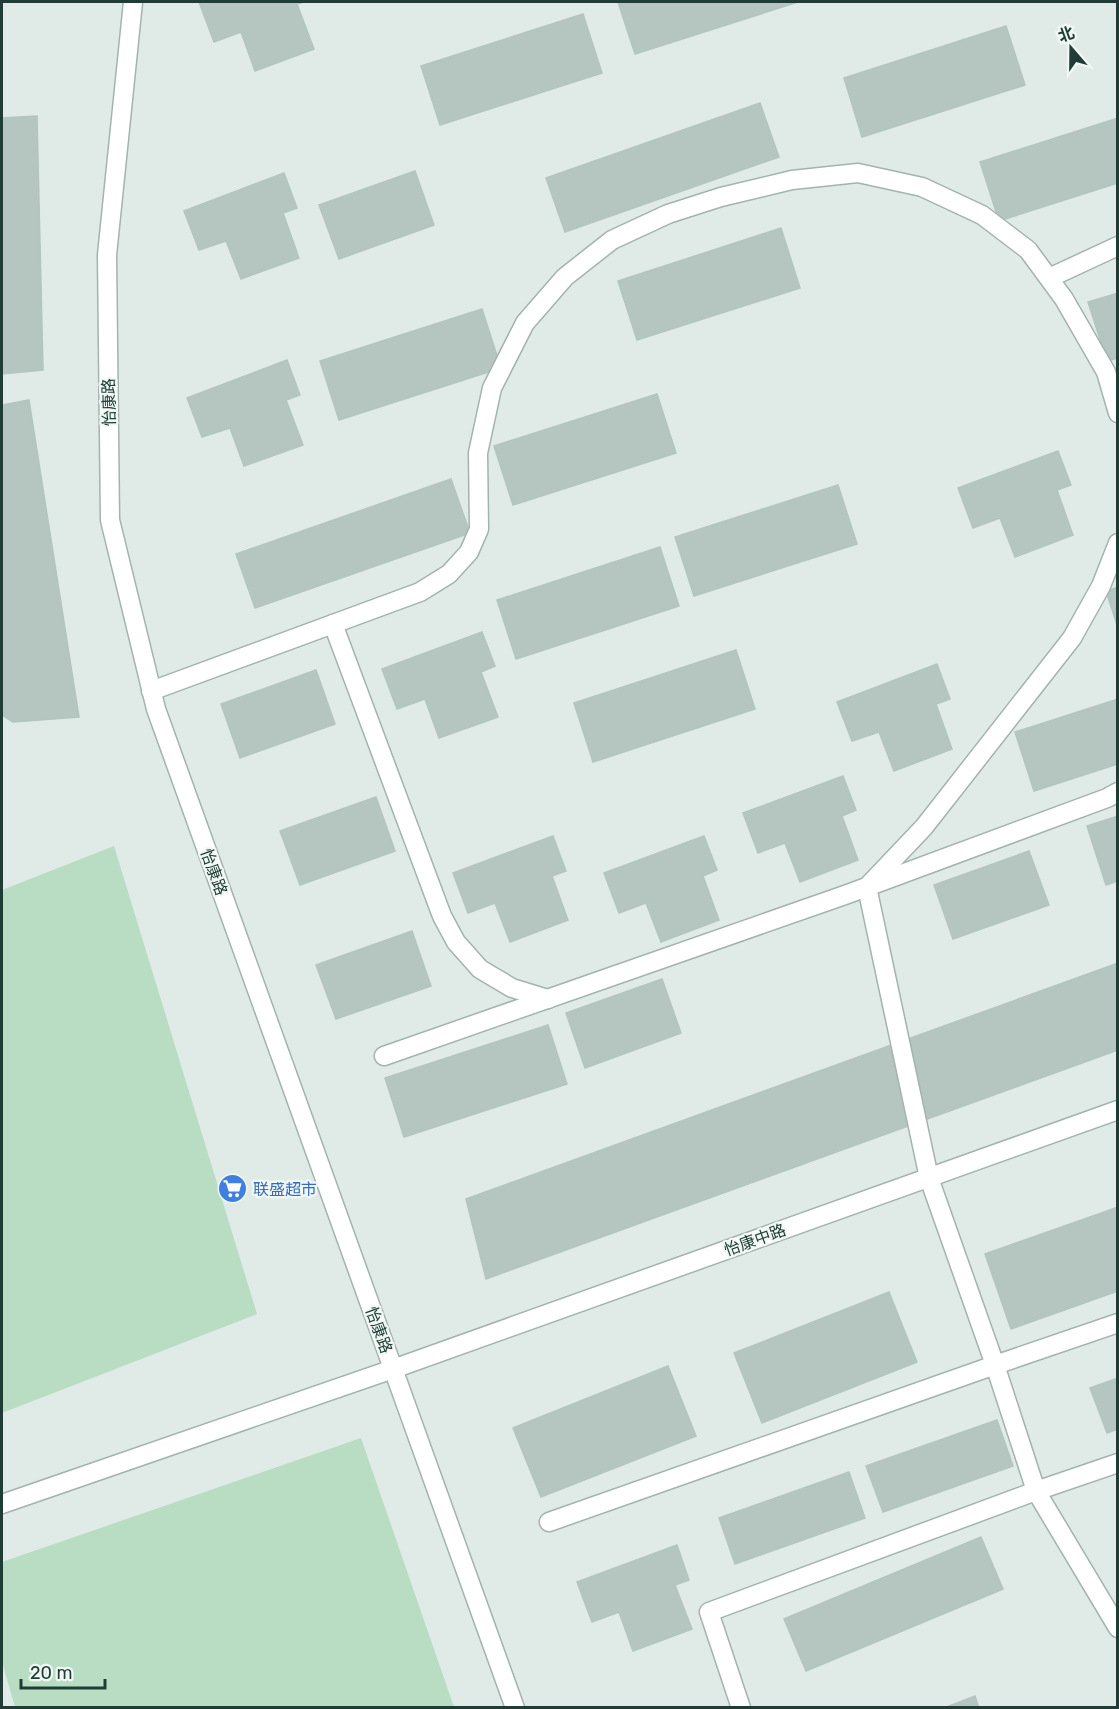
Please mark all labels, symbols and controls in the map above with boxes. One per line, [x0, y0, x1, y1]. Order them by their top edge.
north arrow [1041, 18, 1101, 78]
text: 北 [1055, 23, 1077, 46]
street label: 怡康路 [99, 378, 119, 426]
street label: 怡康路 [197, 846, 231, 898]
supermarket icon: 联盛超市 [216, 1173, 248, 1205]
place label: 联盛超市 [253, 1180, 317, 1199]
street label: 怡康中路 [722, 1220, 788, 1260]
street label: 怡康路 [362, 1304, 396, 1356]
scale bar [21, 1652, 105, 1690]
text: 20 m [30, 1662, 72, 1684]

